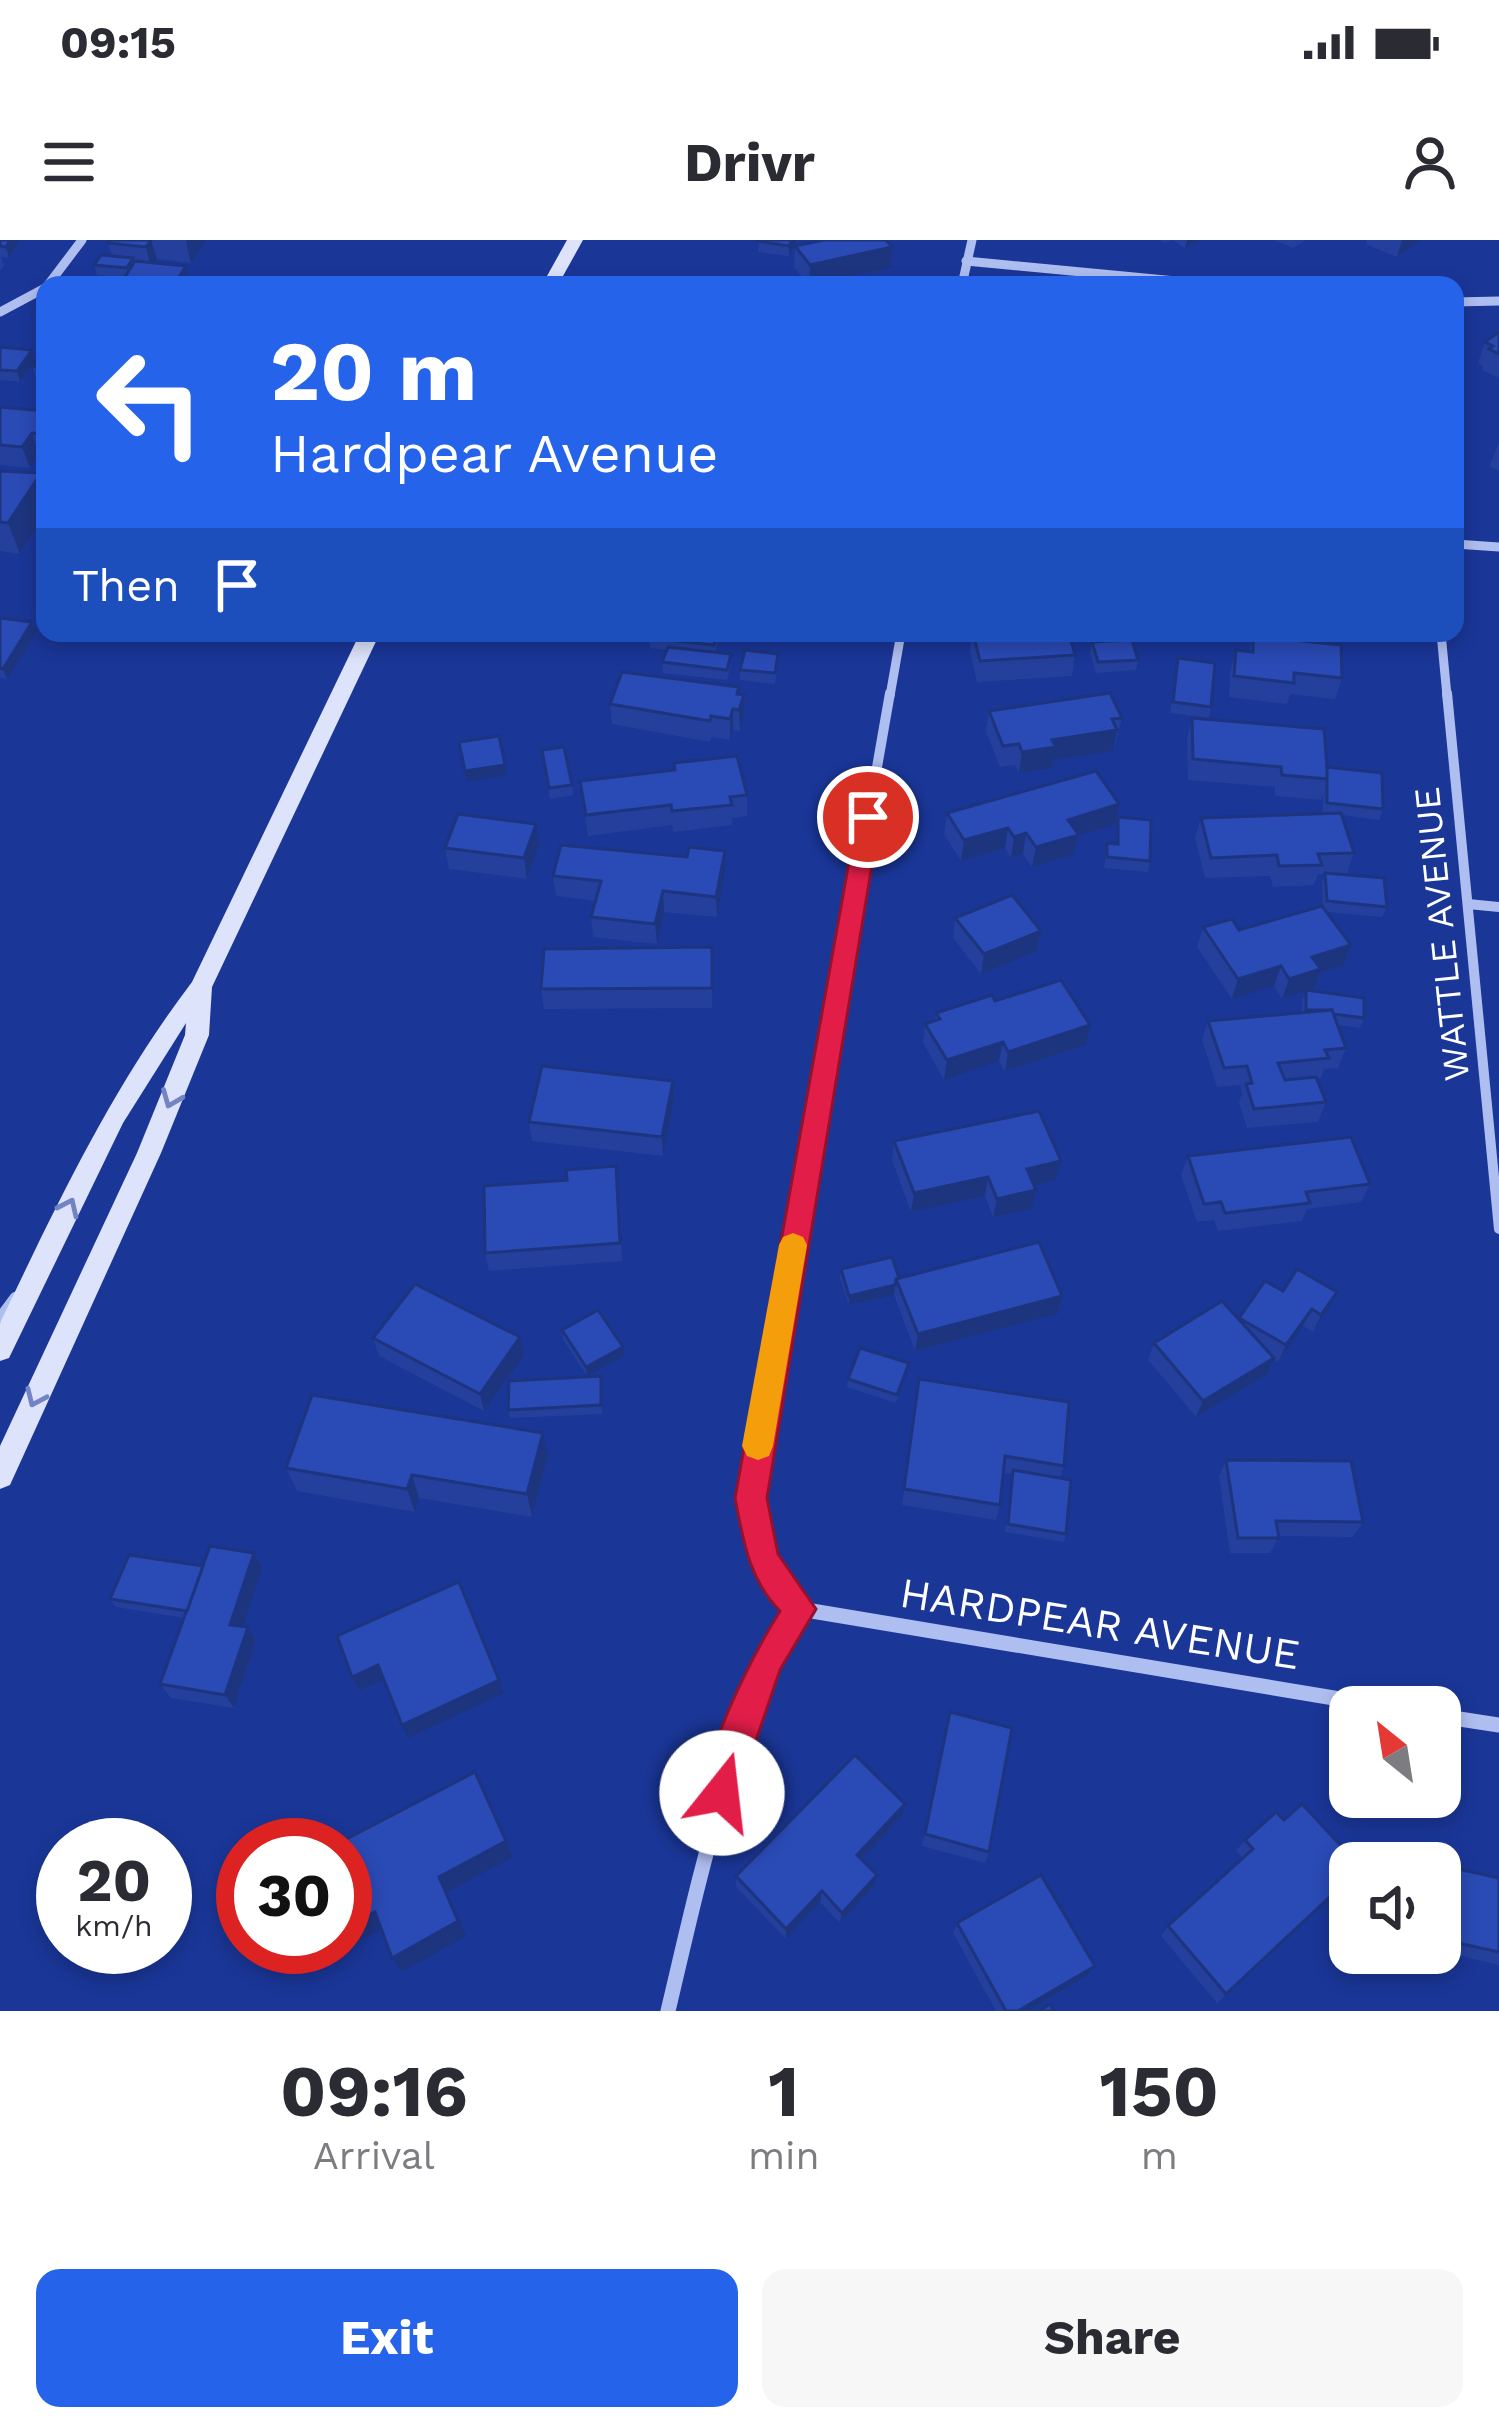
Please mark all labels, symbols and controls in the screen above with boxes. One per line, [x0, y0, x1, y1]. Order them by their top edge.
text: 09:15 [60, 16, 176, 69]
icon: menu [36, 129, 102, 195]
icon: person [1397, 129, 1463, 195]
text: Drivr [684, 131, 815, 194]
text: 20 m [270, 322, 477, 420]
icon: left [72, 324, 228, 480]
text: Hardpear Avenue [270, 422, 719, 485]
icon: arrive [204, 552, 270, 618]
text: Then [72, 559, 180, 612]
pin [817, 766, 919, 868]
icon: arrive [835, 784, 901, 850]
street label: WATTLE AVENUE [1406, 785, 1478, 1083]
one-way arrow [161, 1087, 185, 1108]
one-way arrow [55, 1198, 78, 1219]
one-way arrow [26, 1386, 50, 1407]
street label: HARDPEAR AVENUE [897, 1568, 1303, 1679]
north arrow [1329, 1686, 1461, 1818]
map controls [1329, 1686, 1461, 1974]
position arrow [659, 1730, 785, 1856]
speed limit sign: 30 [216, 1818, 372, 1974]
button: sound [1329, 1842, 1461, 1974]
text: 20 [77, 1845, 151, 1916]
text: km/h [75, 1908, 153, 1943]
text: 09:16 [280, 2049, 468, 2133]
text: 1 [768, 2049, 799, 2133]
text: 150 [1100, 2049, 1219, 2133]
text: Arrival [313, 2133, 435, 2178]
text: min [748, 2133, 820, 2178]
text: m [1141, 2133, 1178, 2178]
button: Exit [36, 2269, 738, 2407]
button: Share [762, 2269, 1463, 2407]

